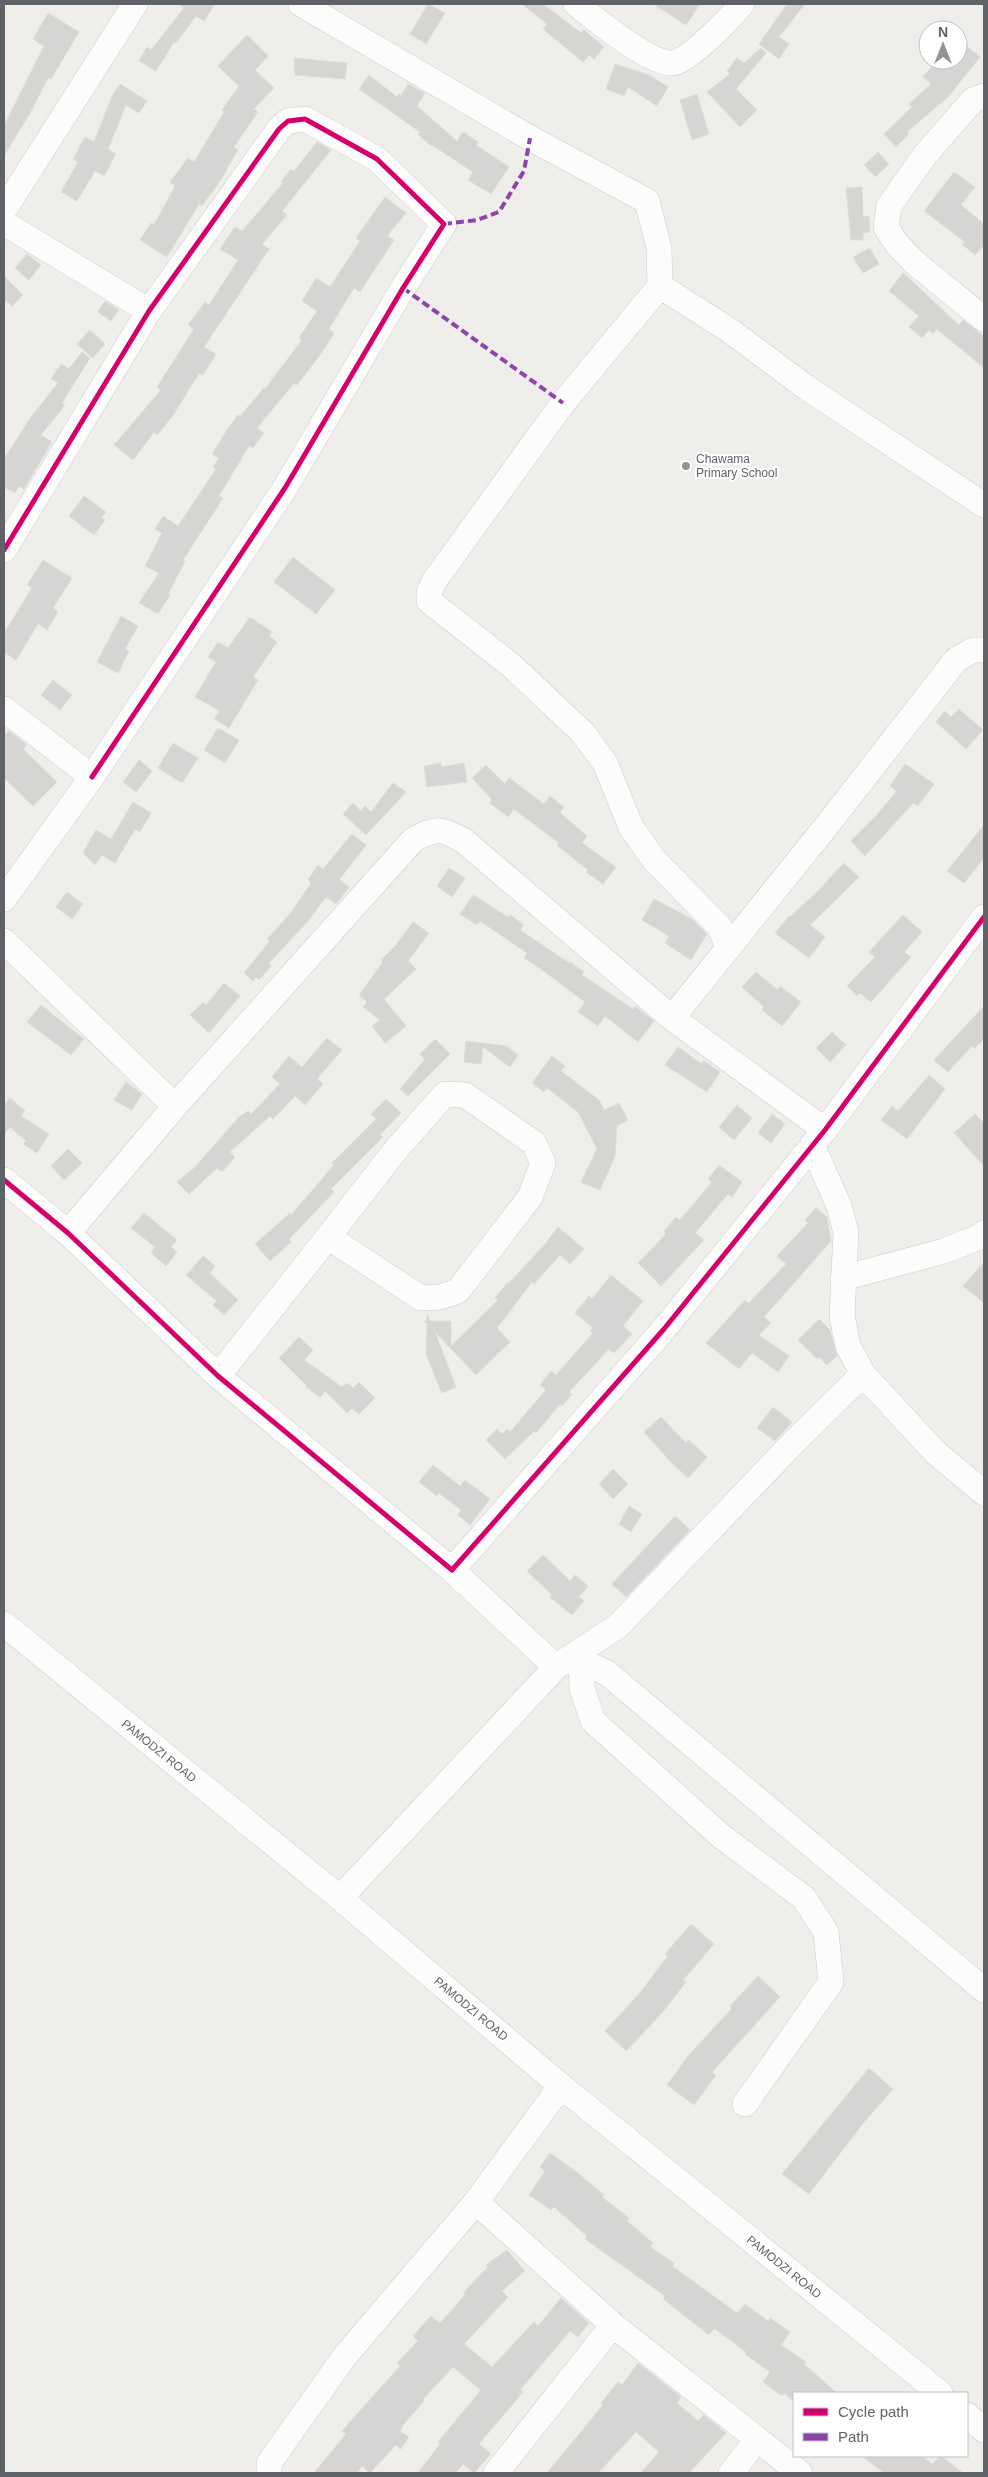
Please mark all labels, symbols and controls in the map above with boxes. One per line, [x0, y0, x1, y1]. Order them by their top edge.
north arrow [918, 20, 968, 70]
text: N [938, 24, 948, 40]
place label: Chawama Primary School [696, 452, 777, 480]
marker: Chawama Primary School [680, 460, 692, 472]
street label: PAMODZI ROAD [119, 1717, 199, 1786]
street label: PAMODZI ROAD [431, 1974, 511, 2044]
street label: PAMODZI ROAD [744, 2233, 824, 2302]
legend [793, 2392, 968, 2457]
text: Cycle path [838, 2403, 909, 2420]
text: Path [838, 2428, 869, 2445]

